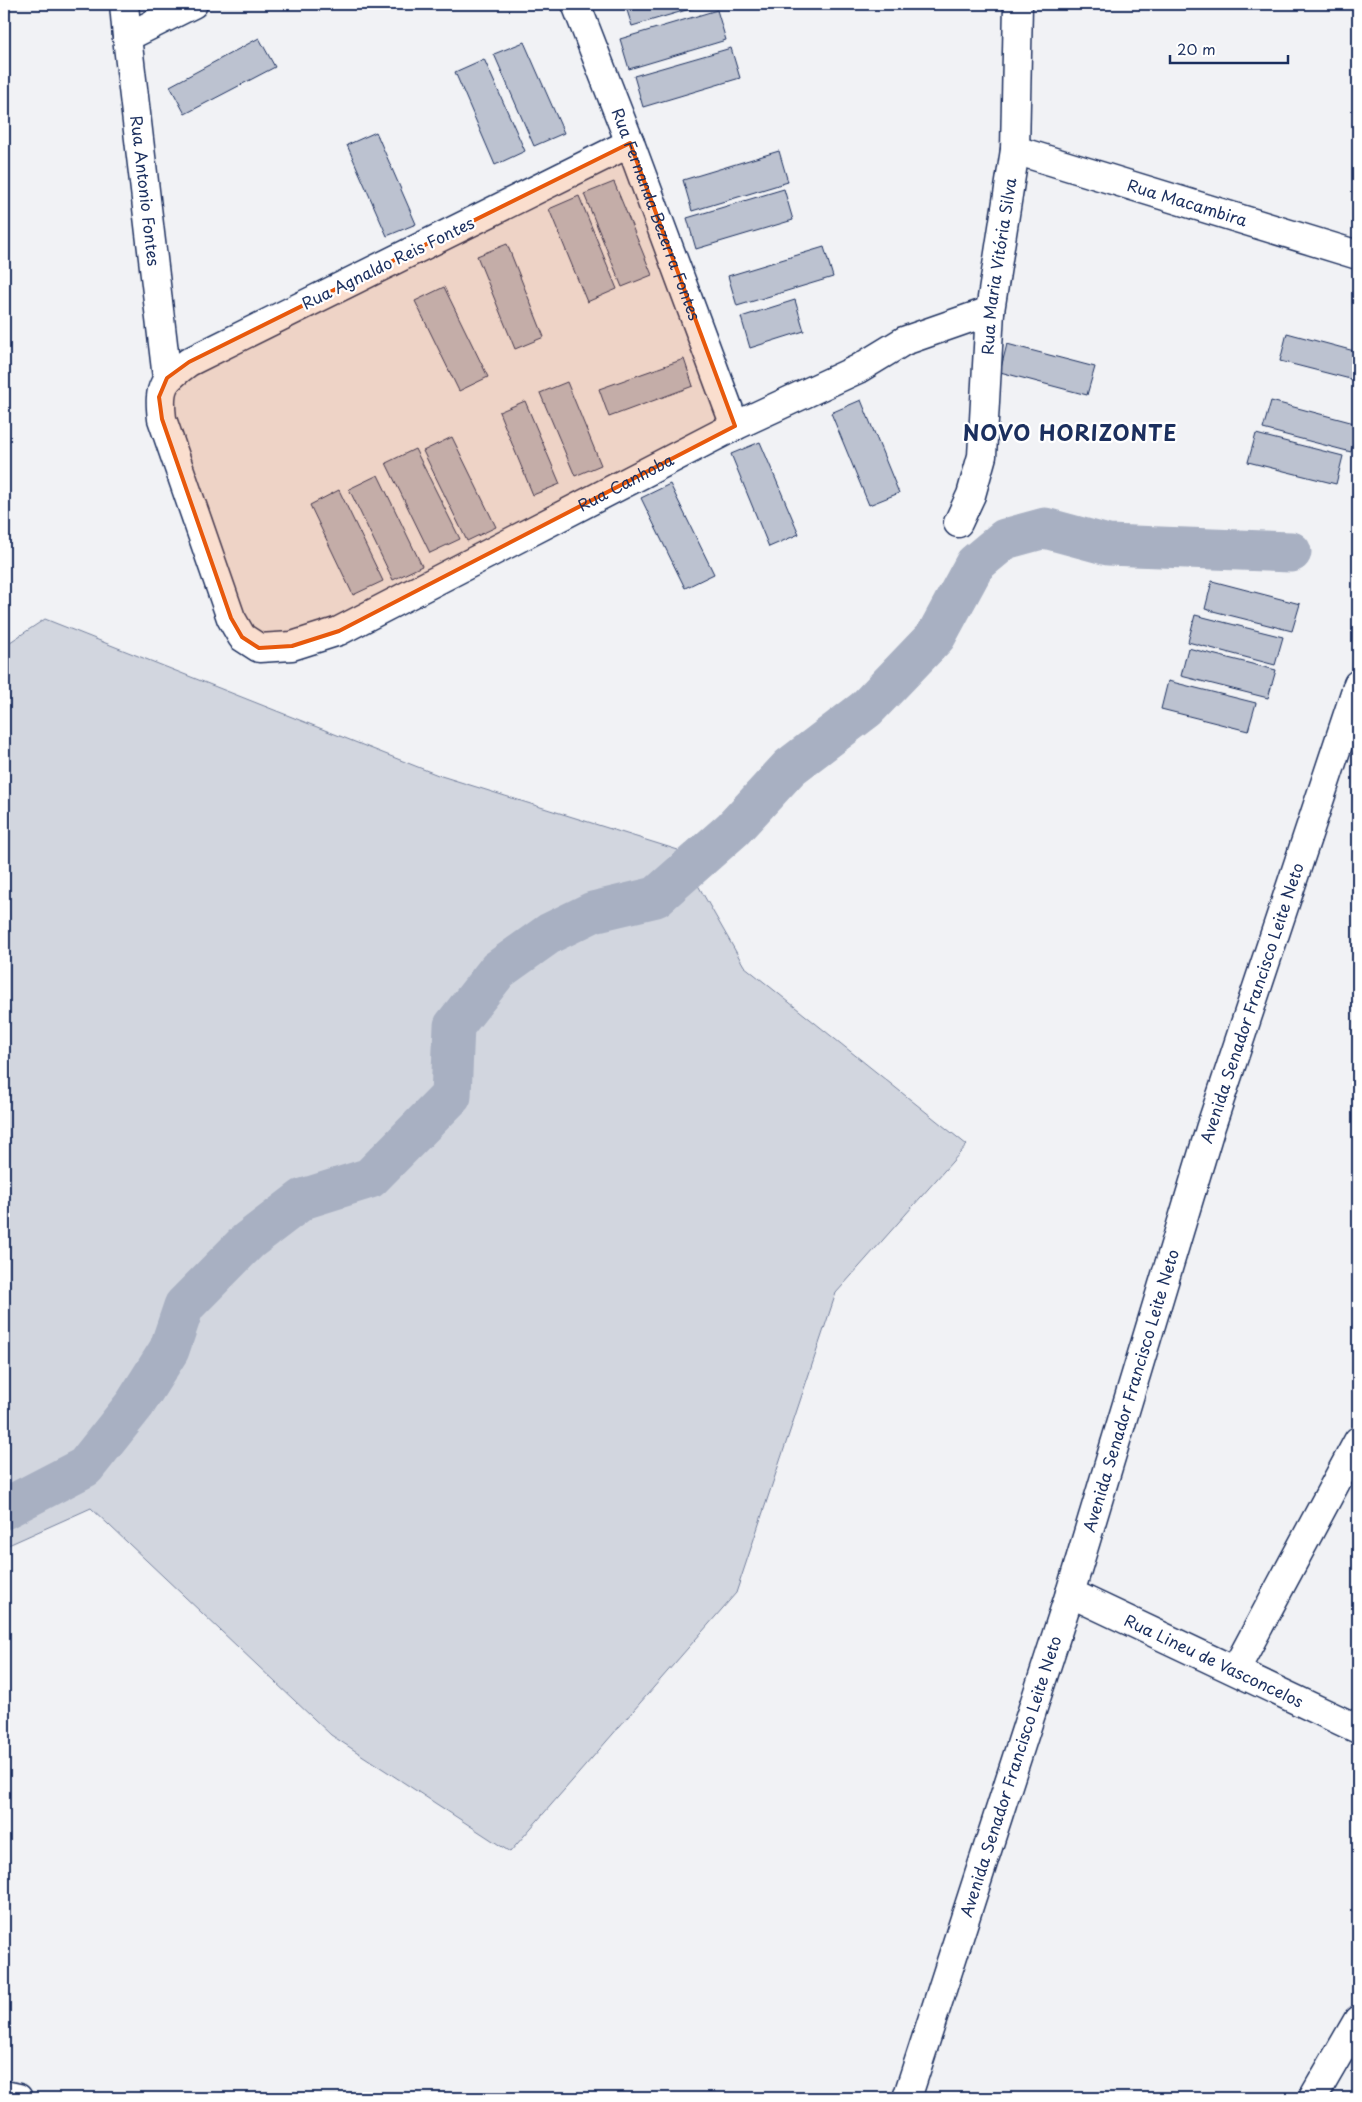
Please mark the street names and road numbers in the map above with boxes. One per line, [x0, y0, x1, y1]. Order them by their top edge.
street label: Rua Fernanda Bezerra Fontes [606, 104, 708, 324]
street label: Rua Antonio Fontes [125, 114, 167, 267]
street label: Rua Macambira [1124, 172, 1250, 231]
street label: Rua Maria Vitória Silva [975, 176, 1022, 356]
street label: Rua Agnaldo Reis Fontes [297, 210, 478, 314]
street label: Rua Canhoba [573, 447, 677, 517]
street label: Avenida Senador Francisco Leite Neto [1193, 859, 1309, 1146]
street label: Avenida Senador Francisco Leite Neto [1076, 1246, 1184, 1535]
street label: Rua Lineu de Vasconcelos [1121, 1607, 1308, 1713]
street label: Avenida Senador Francisco Leite Neto [953, 1632, 1067, 1920]

